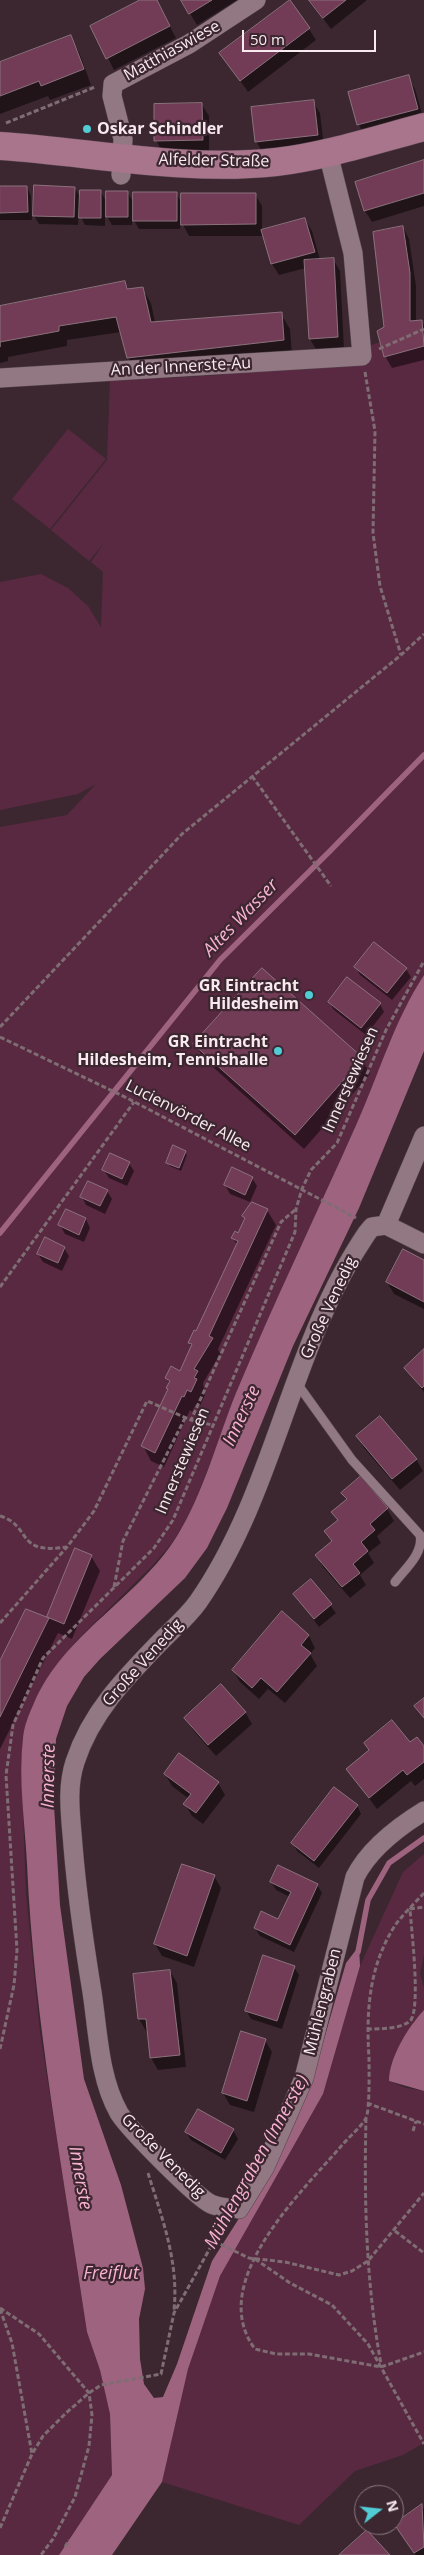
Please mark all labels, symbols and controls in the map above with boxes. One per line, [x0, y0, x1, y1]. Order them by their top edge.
street label: Matthiaswiese [121, 17, 223, 85]
scale bar [244, 20, 378, 52]
text: 50 m [250, 29, 285, 49]
place label: Oskar Schindler [97, 119, 223, 139]
marker: Oskar Schindler [81, 123, 93, 135]
street label: Alfelder Straße [158, 150, 270, 172]
street label: An der Innerste-Au [110, 354, 252, 380]
water label: Altes Wasser [199, 875, 283, 961]
place label: GR Eintracht Hildesheim [199, 976, 299, 1014]
marker: GR Eintracht Hildesheim [303, 989, 315, 1001]
street label: Innerstewiesen [319, 1024, 383, 1136]
place label: GR Eintracht Hildesheim, Tennishalle [77, 1032, 268, 1070]
marker: GR Eintracht Hildesheim, Tennishalle [272, 1045, 284, 1057]
street label: Lucienvörder Allee [122, 1076, 254, 1156]
street label: Große Venedig [297, 1254, 361, 1362]
water label: Innerste [219, 1382, 265, 1450]
street label: Innerstewiesen [152, 1405, 214, 1517]
street label: Große Venedig [99, 1615, 187, 1711]
water label: Innerste [38, 1744, 60, 1808]
street label: Mühlengraben [300, 1947, 346, 2057]
water label: Mühlengraben (Innerste) [200, 2071, 314, 2253]
street label: Große Venedig [117, 2110, 209, 2202]
water label: Innerste [64, 2144, 96, 2212]
water label: Freiflut [83, 2263, 139, 2285]
north arrow [354, 2485, 404, 2535]
text: N [382, 2498, 404, 2514]

